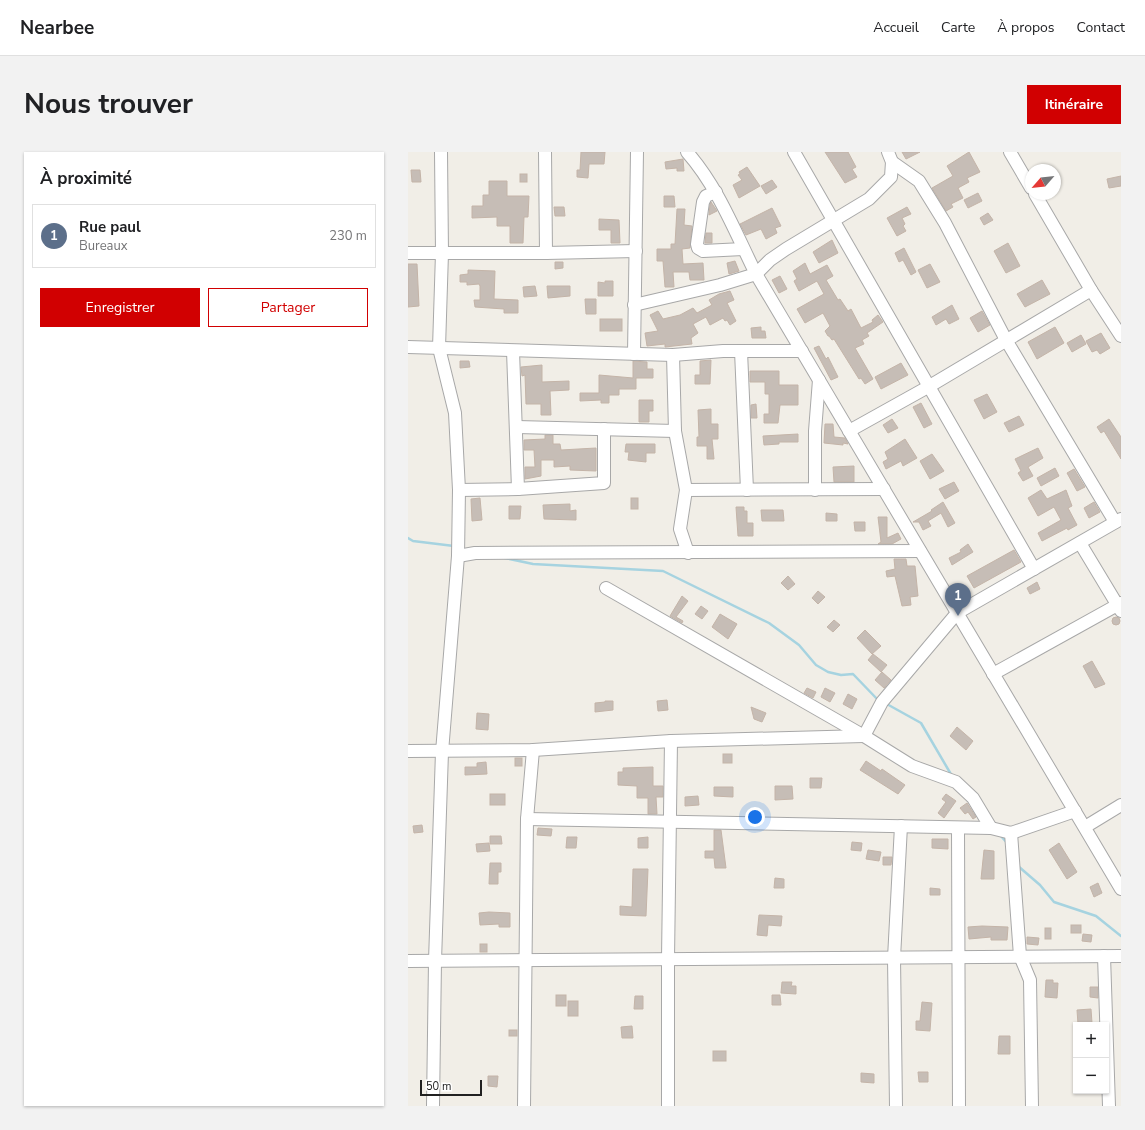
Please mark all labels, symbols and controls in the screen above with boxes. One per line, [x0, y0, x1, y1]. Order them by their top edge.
text: Nearbee [20, 15, 94, 41]
text: Accueil [873, 18, 919, 37]
text: Carte [941, 18, 975, 37]
text: À propos [997, 18, 1055, 37]
text: Contact [1077, 18, 1125, 37]
text: Nous trouver [24, 85, 193, 123]
button: Itinéraire [1027, 85, 1121, 124]
north arrow [1025, 164, 1061, 200]
text: À proximité [40, 167, 132, 190]
text: Rue paul [79, 217, 141, 237]
text: 1 [50, 227, 58, 245]
text: 230 m [329, 227, 367, 245]
text: Bureaux [79, 237, 128, 255]
button: Enregistrer [40, 288, 200, 327]
button: Partager [208, 288, 368, 327]
pin: 1 [945, 583, 971, 616]
your location [745, 807, 765, 827]
map controls [1073, 1022, 1109, 1094]
button: + [1073, 1022, 1109, 1058]
button: − [1073, 1058, 1109, 1094]
scale bar [420, 1078, 482, 1097]
text: 50 m [426, 1079, 451, 1094]

